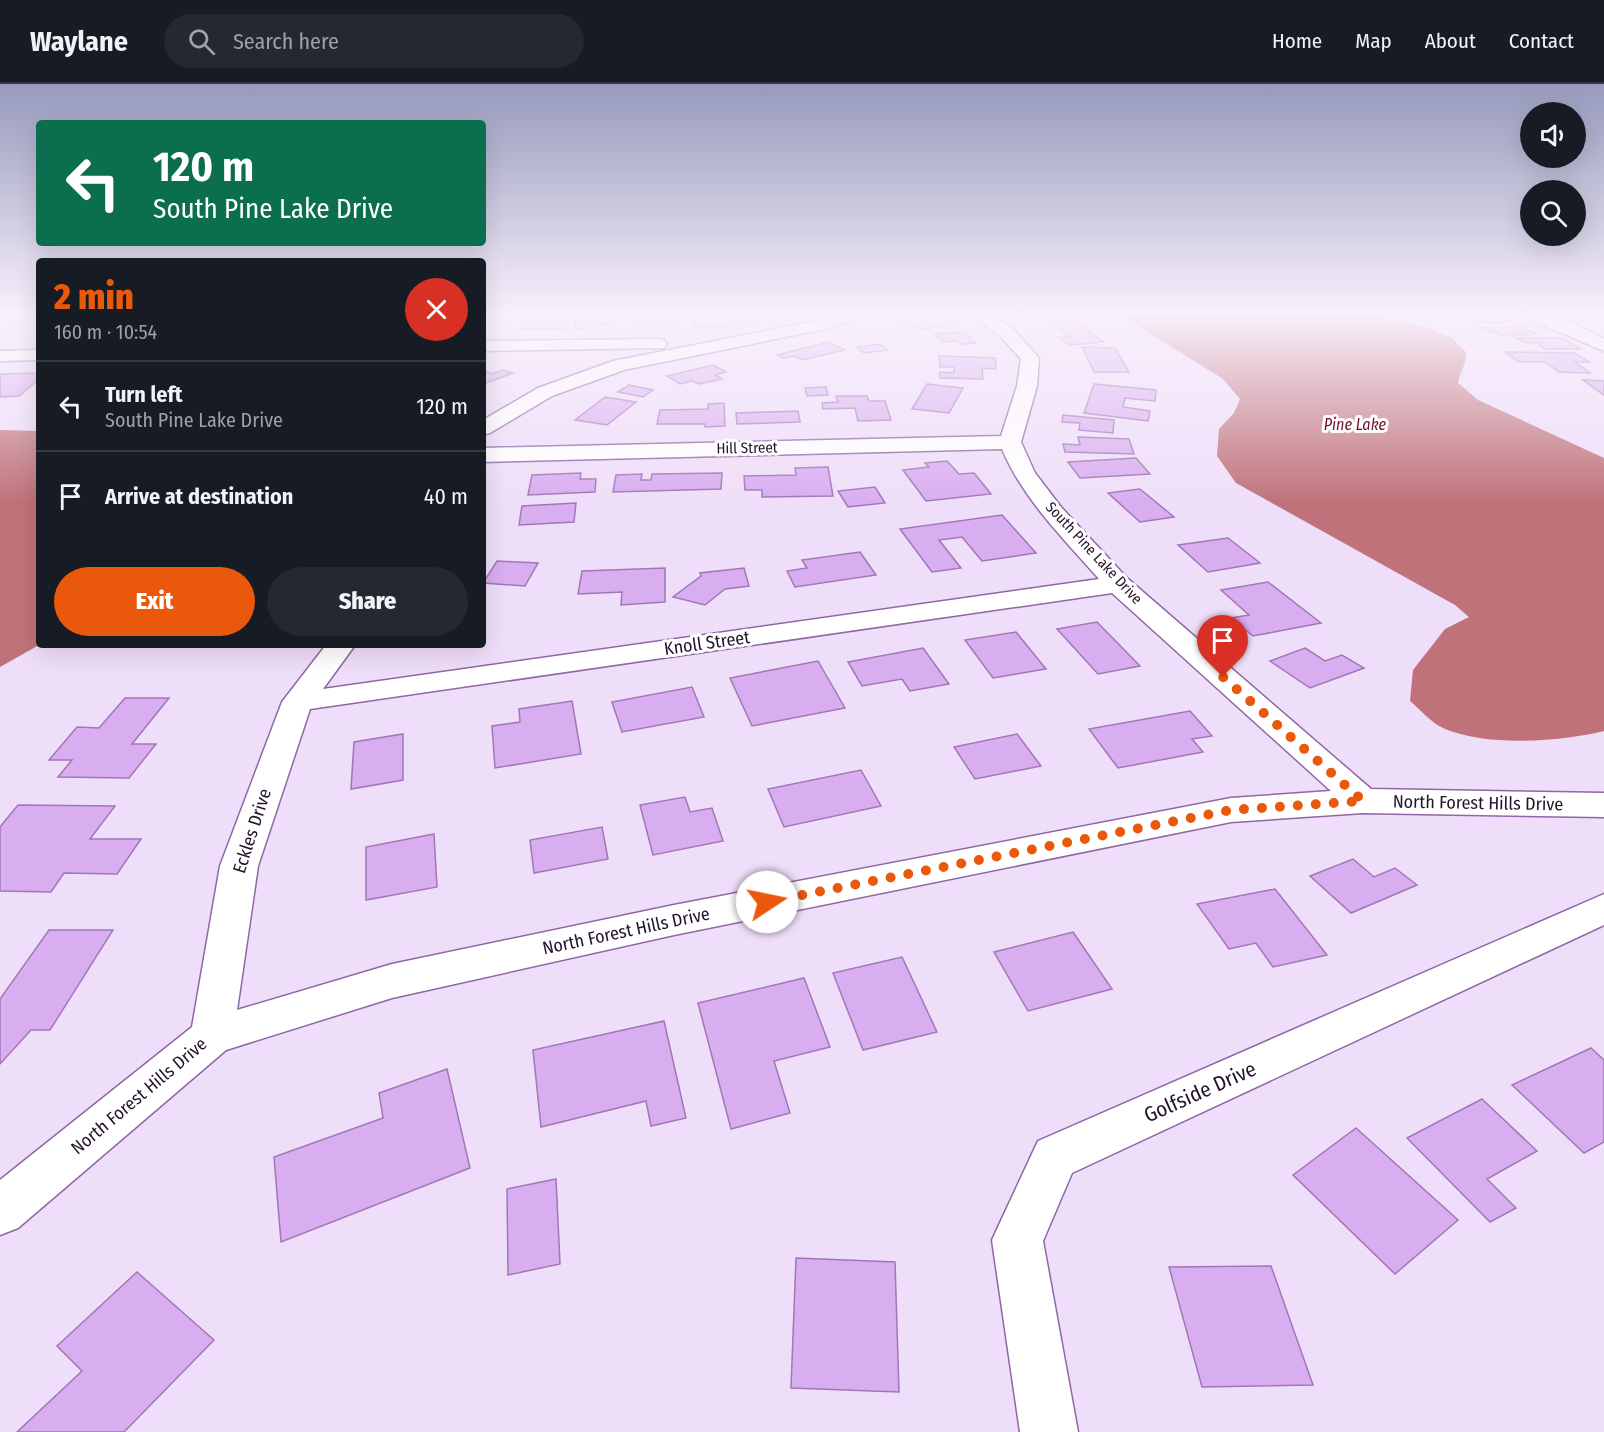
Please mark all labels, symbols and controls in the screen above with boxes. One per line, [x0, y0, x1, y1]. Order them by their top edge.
search box [164, 14, 584, 68]
text: Waylane [30, 25, 128, 58]
icon: search [185, 25, 218, 58]
text: Search here [233, 28, 339, 55]
text: Home [1272, 28, 1322, 54]
text: Map [1355, 28, 1392, 54]
text: About [1425, 28, 1476, 54]
text: Contact [1509, 28, 1574, 54]
map controls [1520, 102, 1586, 246]
button: sound [1520, 102, 1586, 168]
text: 120 m [153, 142, 254, 192]
icon: left [54, 144, 132, 222]
button: search [1520, 180, 1586, 246]
text: South Pine Lake Drive [153, 193, 393, 225]
text: 2 min [54, 275, 134, 319]
button: close [405, 278, 468, 341]
text: 160 m · 10:54 [54, 320, 157, 344]
text: Turn left [105, 381, 183, 408]
icon: left [54, 390, 87, 423]
text: 120 m [416, 393, 468, 420]
text: South Pine Lake Drive [105, 408, 283, 432]
water label: Pine Lake [1324, 415, 1387, 434]
street label: Hill Street [716, 438, 778, 458]
icon: arrive [54, 480, 87, 513]
text: Arrive at destination [105, 483, 293, 510]
text: 40 m [424, 483, 468, 510]
street label: South Pine Lake Drive [1042, 498, 1146, 608]
button: Exit [54, 567, 255, 636]
button: Share [267, 567, 468, 636]
pin [1197, 615, 1248, 677]
icon: arrive [1206, 624, 1239, 657]
street label: Knoll Street [663, 626, 751, 660]
street label: Eckles Drive [228, 786, 276, 876]
street label: North Forest Hills Drive [1393, 791, 1564, 815]
position arrow [735, 870, 799, 934]
street label: North Forest Hills Drive [540, 903, 712, 959]
street label: North Forest Hills Drive [67, 1033, 211, 1159]
street label: Golfside Drive [1140, 1056, 1260, 1128]

